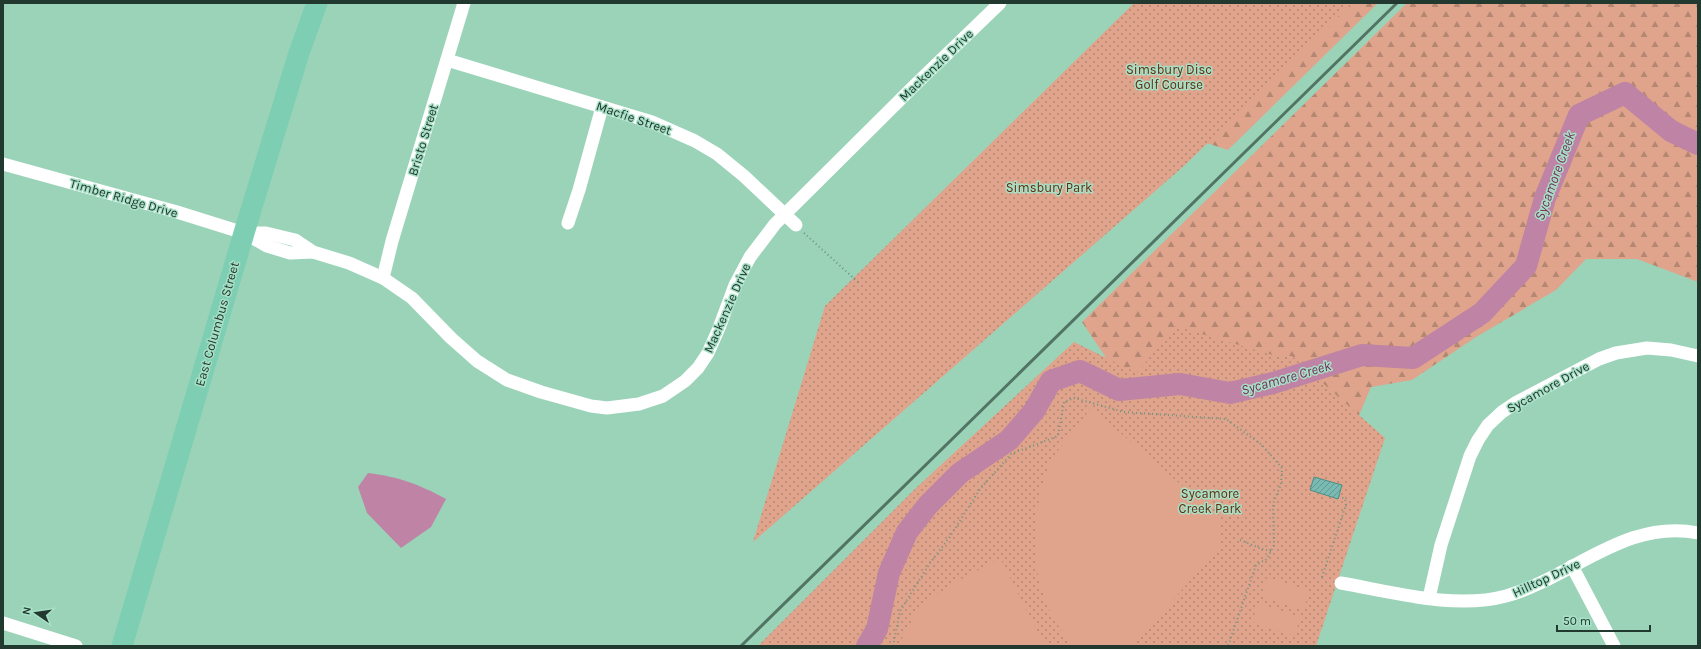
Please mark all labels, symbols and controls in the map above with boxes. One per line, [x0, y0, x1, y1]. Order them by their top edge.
street label: Mackenzie Drive [896, 26, 976, 104]
park label: Simsbury Disc Golf Course [1126, 62, 1212, 92]
street label: Macfie Street [594, 98, 674, 138]
street label: Bristo Street [405, 102, 441, 178]
water label: Sycamore Creek [1531, 129, 1579, 223]
street label: Timber Ridge Drive [68, 175, 180, 221]
park label: Simsbury Park [1006, 180, 1092, 195]
street label: East Columbus Street [192, 260, 242, 388]
street label: Mackenzie Drive [700, 260, 754, 355]
water label: Sycamore Creek [1239, 357, 1334, 399]
street label: Sycamore Drive [1504, 358, 1592, 416]
park label: Sycamore Creek Park [1179, 486, 1241, 516]
street label: Hilltop Drive [1510, 556, 1582, 600]
north arrow [16, 593, 56, 633]
text: N [20, 606, 34, 616]
scale bar [1557, 607, 1650, 633]
text: 50 m [1563, 614, 1591, 628]

